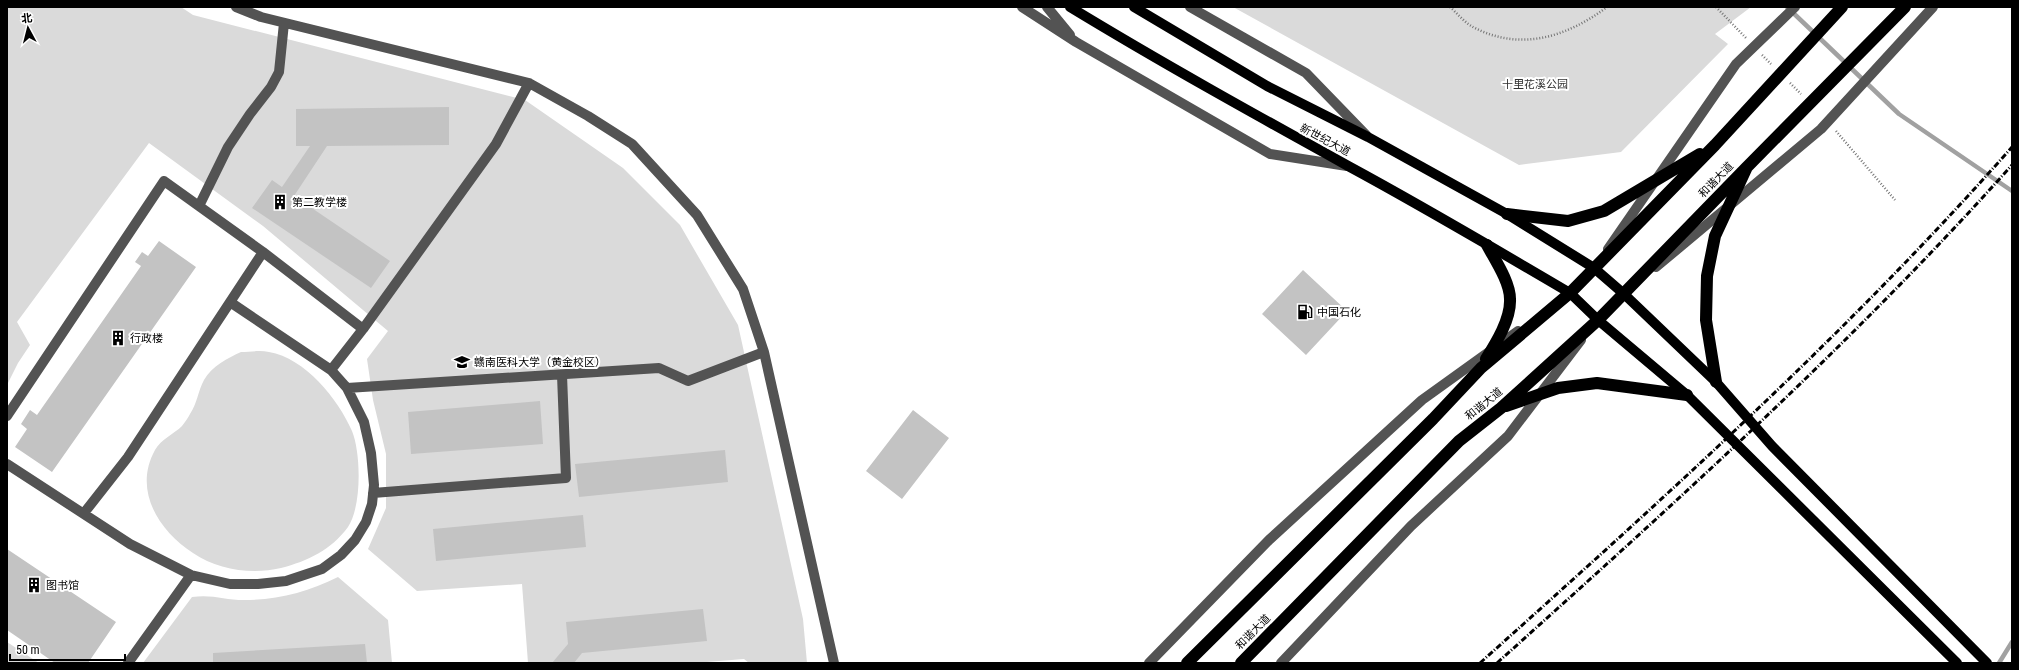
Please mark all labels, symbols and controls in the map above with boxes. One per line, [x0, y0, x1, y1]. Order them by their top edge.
north arrow [8, 8, 48, 48]
text: 北 [21, 11, 33, 26]
park label: 十里花溪公园 [1502, 78, 1568, 91]
street label: 新世纪大道 [1298, 121, 1352, 159]
street label: 和谐大道 [1696, 160, 1736, 200]
building icon: 第二教学楼 [271, 193, 289, 211]
place label: 第二教学楼 [292, 196, 347, 209]
fuel station icon: 中国石化 [1296, 303, 1314, 321]
place label: 中国石化 [1317, 306, 1361, 319]
building icon: 行政楼 [109, 329, 127, 347]
place label: 行政楼 [130, 332, 163, 345]
school or university icon: 赣南医科大学（黄金校区） [453, 353, 471, 371]
place label: 赣南医科大学（黄金校区） [474, 356, 606, 369]
street label: 和谐大道 [1463, 385, 1505, 423]
building icon: 图书馆 [25, 576, 43, 594]
place label: 图书馆 [46, 579, 79, 592]
street label: 和谐大道 [1233, 612, 1273, 652]
scale bar [10, 636, 125, 662]
text: 50 m [16, 643, 40, 657]

